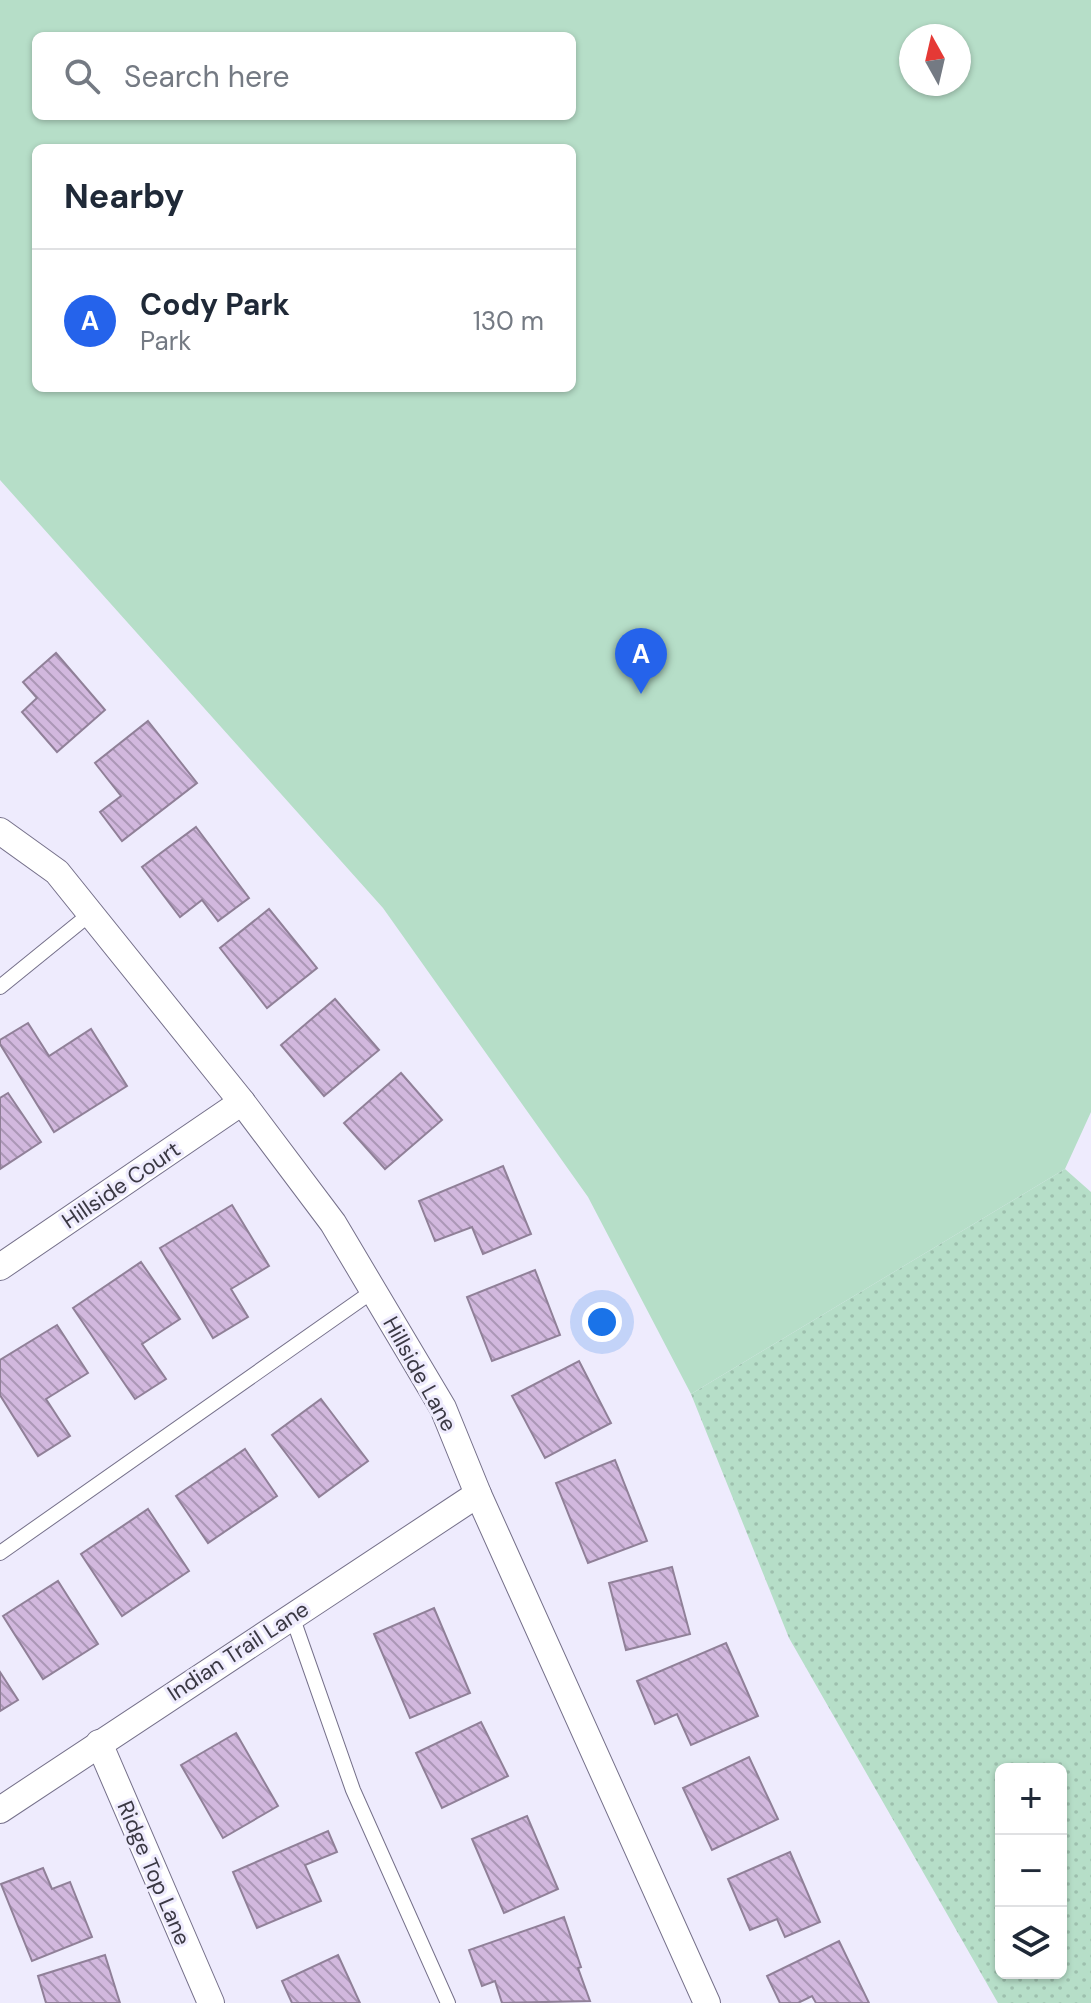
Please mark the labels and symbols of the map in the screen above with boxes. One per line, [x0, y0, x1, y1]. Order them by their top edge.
north arrow [899, 24, 971, 96]
pin: A [615, 628, 667, 694]
street label: Hillside Court [56, 1135, 186, 1235]
your location [582, 1302, 622, 1342]
street label: Hillside Lane [376, 1311, 464, 1437]
street label: Indian Trail Lane [162, 1594, 314, 1708]
street label: Ridge Top Lane [111, 1796, 197, 1950]

